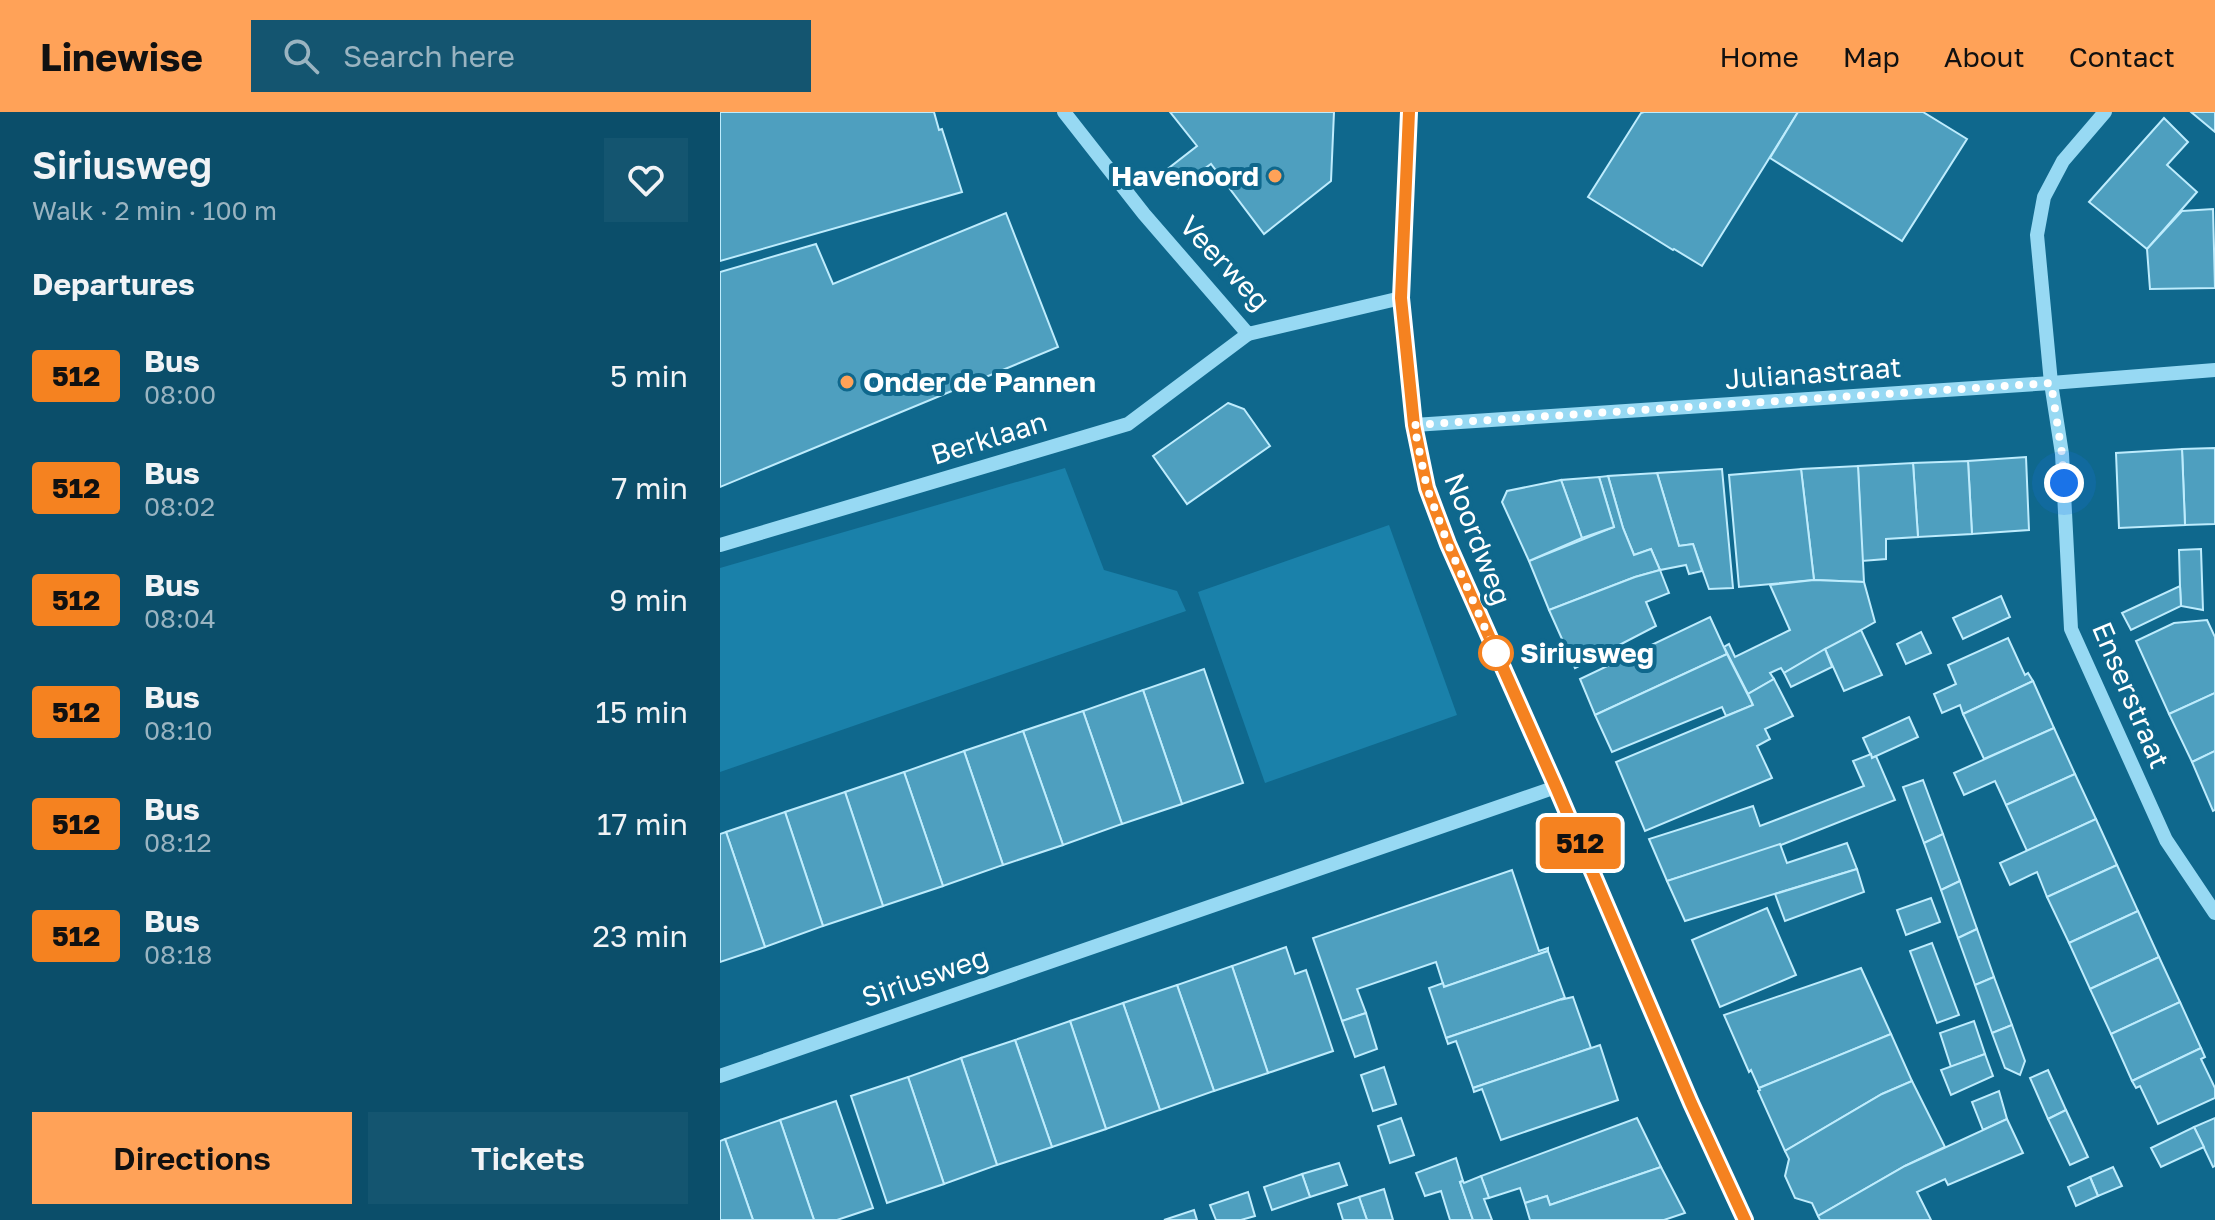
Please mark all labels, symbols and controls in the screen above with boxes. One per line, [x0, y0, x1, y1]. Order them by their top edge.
search box [251, 20, 811, 92]
text: Linewise [40, 34, 203, 79]
icon: search [279, 34, 323, 78]
text: Search here [343, 38, 515, 74]
text: Home [1720, 40, 1799, 73]
text: Map [1843, 40, 1900, 73]
text: About [1944, 40, 2025, 73]
text: Contact [2069, 40, 2175, 73]
button: heart [604, 138, 688, 222]
text: Siriusweg [32, 142, 212, 187]
place label: Havenoord [1111, 159, 1259, 192]
marker: Havenoord [1266, 167, 1284, 185]
text: Walk · 2 min · 100 m [32, 195, 277, 226]
street label: Veerweg [1173, 209, 1277, 317]
text: Departures [32, 266, 195, 302]
text: Bus [144, 343, 200, 379]
street label: Julianastraat [1724, 350, 1902, 395]
text: 5 min [610, 358, 688, 394]
text: 512 [52, 359, 100, 392]
place label: Onder de Pannen [863, 365, 1096, 398]
marker: Onder de Pannen [838, 373, 856, 391]
text: 08:00 [144, 379, 216, 410]
street label: Berklaan [927, 404, 1051, 471]
text: Bus [144, 455, 200, 491]
your location [2044, 463, 2084, 503]
street label: Noordweg [1438, 468, 1519, 609]
text: 7 min [612, 470, 688, 506]
text: 512 [52, 471, 100, 504]
text: 08:02 [144, 491, 215, 522]
text: Bus [144, 567, 200, 603]
text: 9 min [609, 582, 688, 618]
text: 512 [52, 583, 100, 616]
text: 08:04 [144, 603, 216, 634]
street label: Enserstraat [2086, 617, 2177, 773]
marker: Siriusweg [1479, 636, 1513, 670]
place label: Siriusweg [1520, 636, 1654, 669]
text: Bus [144, 679, 200, 715]
text: 15 min [596, 694, 688, 730]
text: 512 [52, 695, 100, 728]
text: 08:10 [144, 715, 213, 746]
text: Bus [144, 791, 200, 827]
text: 17 min [597, 806, 688, 842]
text: 512 [52, 807, 100, 840]
line badge: 512 [1534, 817, 1626, 869]
text: 512 [1556, 826, 1604, 859]
text: 08:12 [144, 827, 211, 858]
text: Bus [144, 903, 200, 939]
text: 23 min [593, 918, 688, 954]
text: 512 [52, 919, 100, 952]
text: 08:18 [144, 939, 212, 970]
street label: Siriusweg [857, 940, 992, 1014]
button: Directions [32, 1112, 352, 1204]
button: Tickets [368, 1112, 688, 1204]

